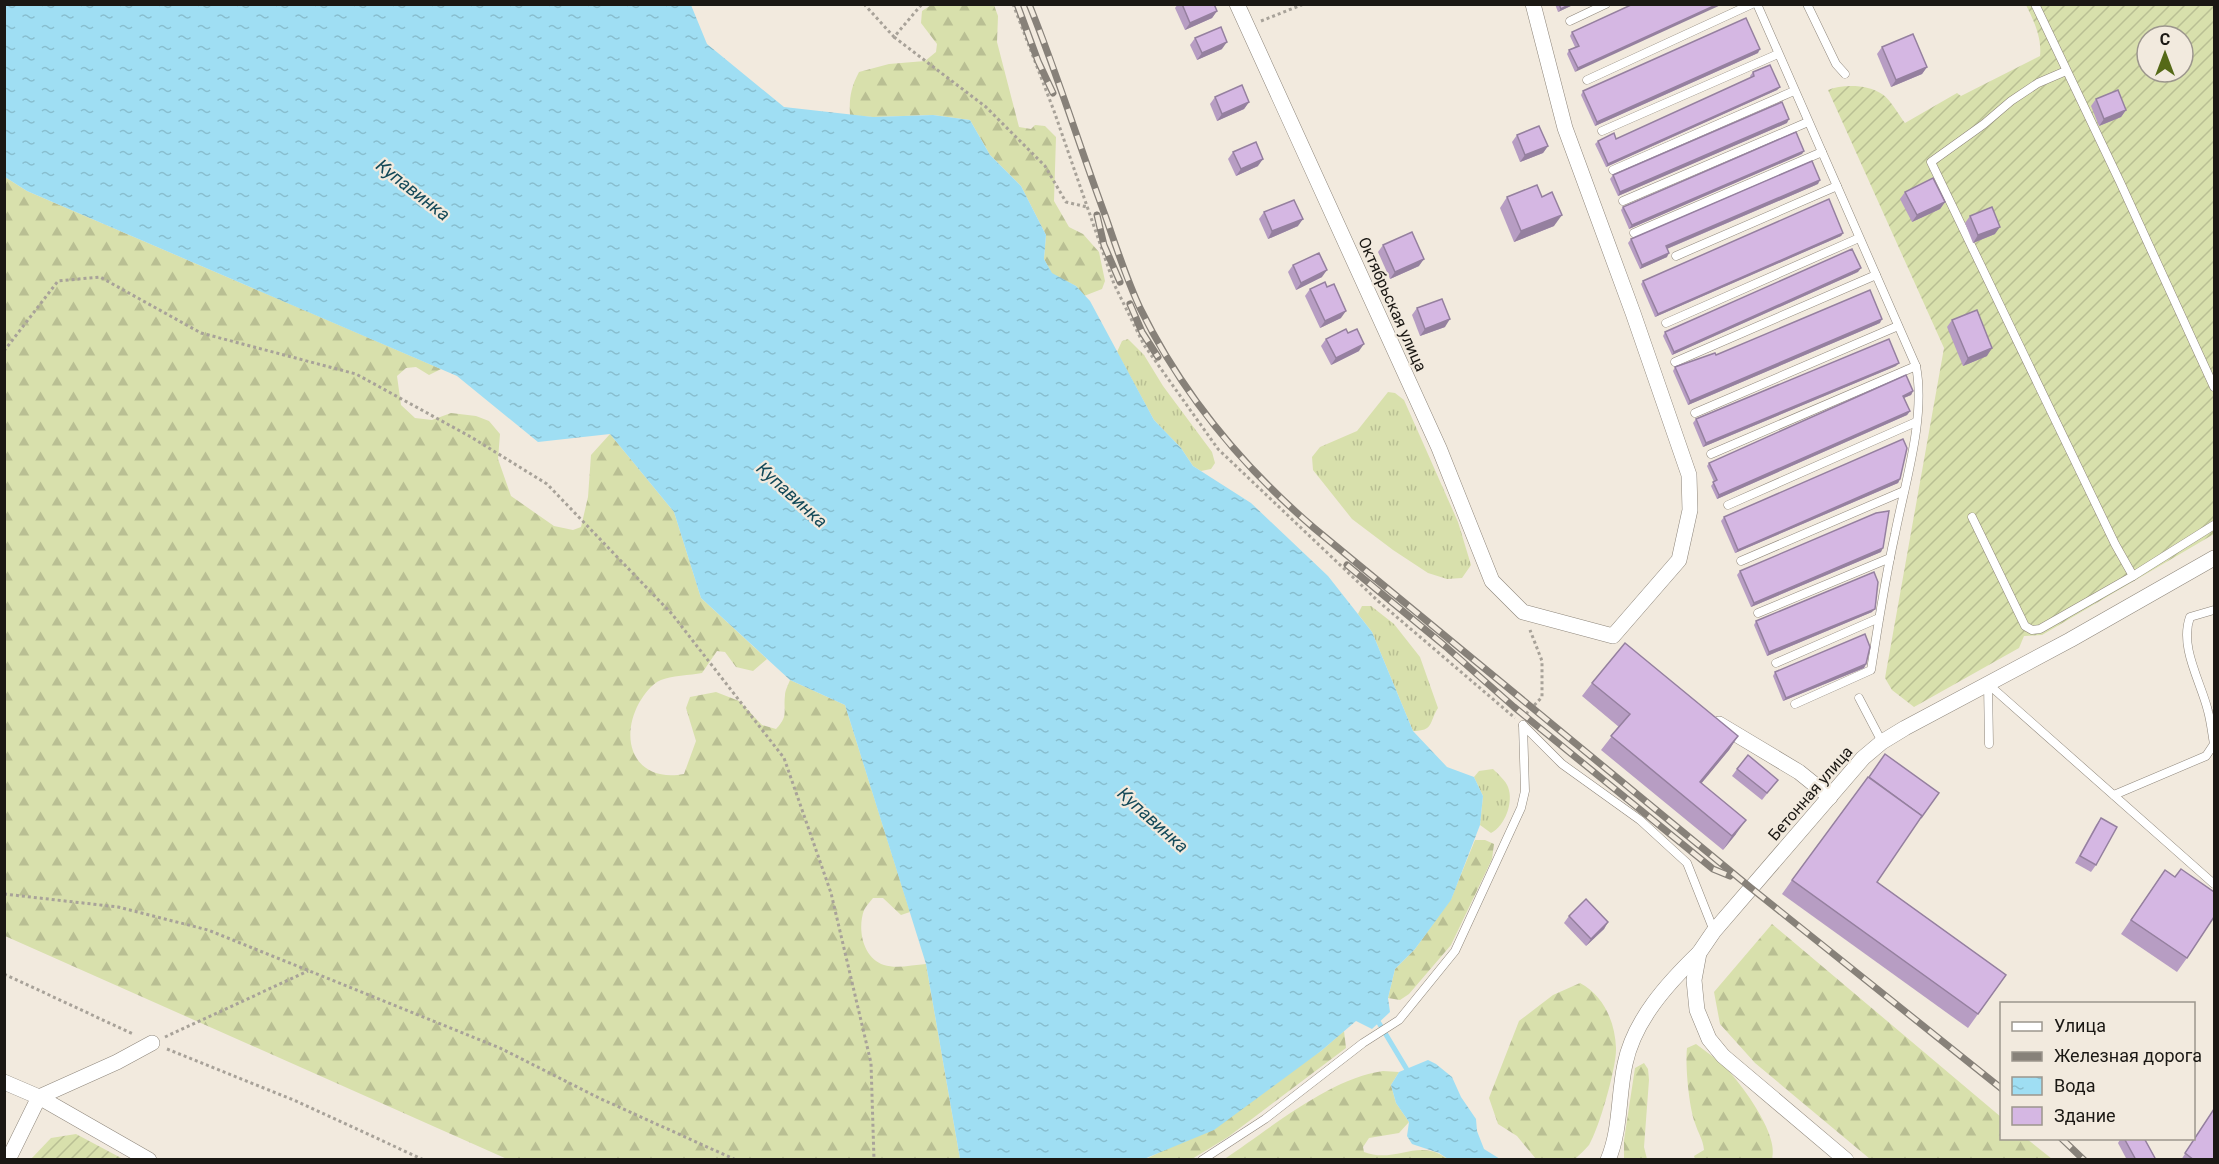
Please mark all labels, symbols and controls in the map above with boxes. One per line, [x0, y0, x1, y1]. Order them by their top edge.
north arrow [2135, 24, 2195, 84]
text: С [2160, 30, 2170, 49]
water label: Купавинка [372, 154, 454, 225]
street label: Октябрьская улица [1354, 234, 1431, 374]
water label: Купавинка [753, 457, 832, 532]
street label: Бетонная улица [1764, 742, 1857, 844]
water label: Купавинка [1114, 782, 1193, 857]
legend [2000, 1002, 2195, 1140]
text: Улица [2054, 1015, 2106, 1036]
text: Железная дорога [2054, 1045, 2202, 1066]
text: Вода [2054, 1075, 2096, 1096]
text: Здание [2054, 1105, 2116, 1126]

